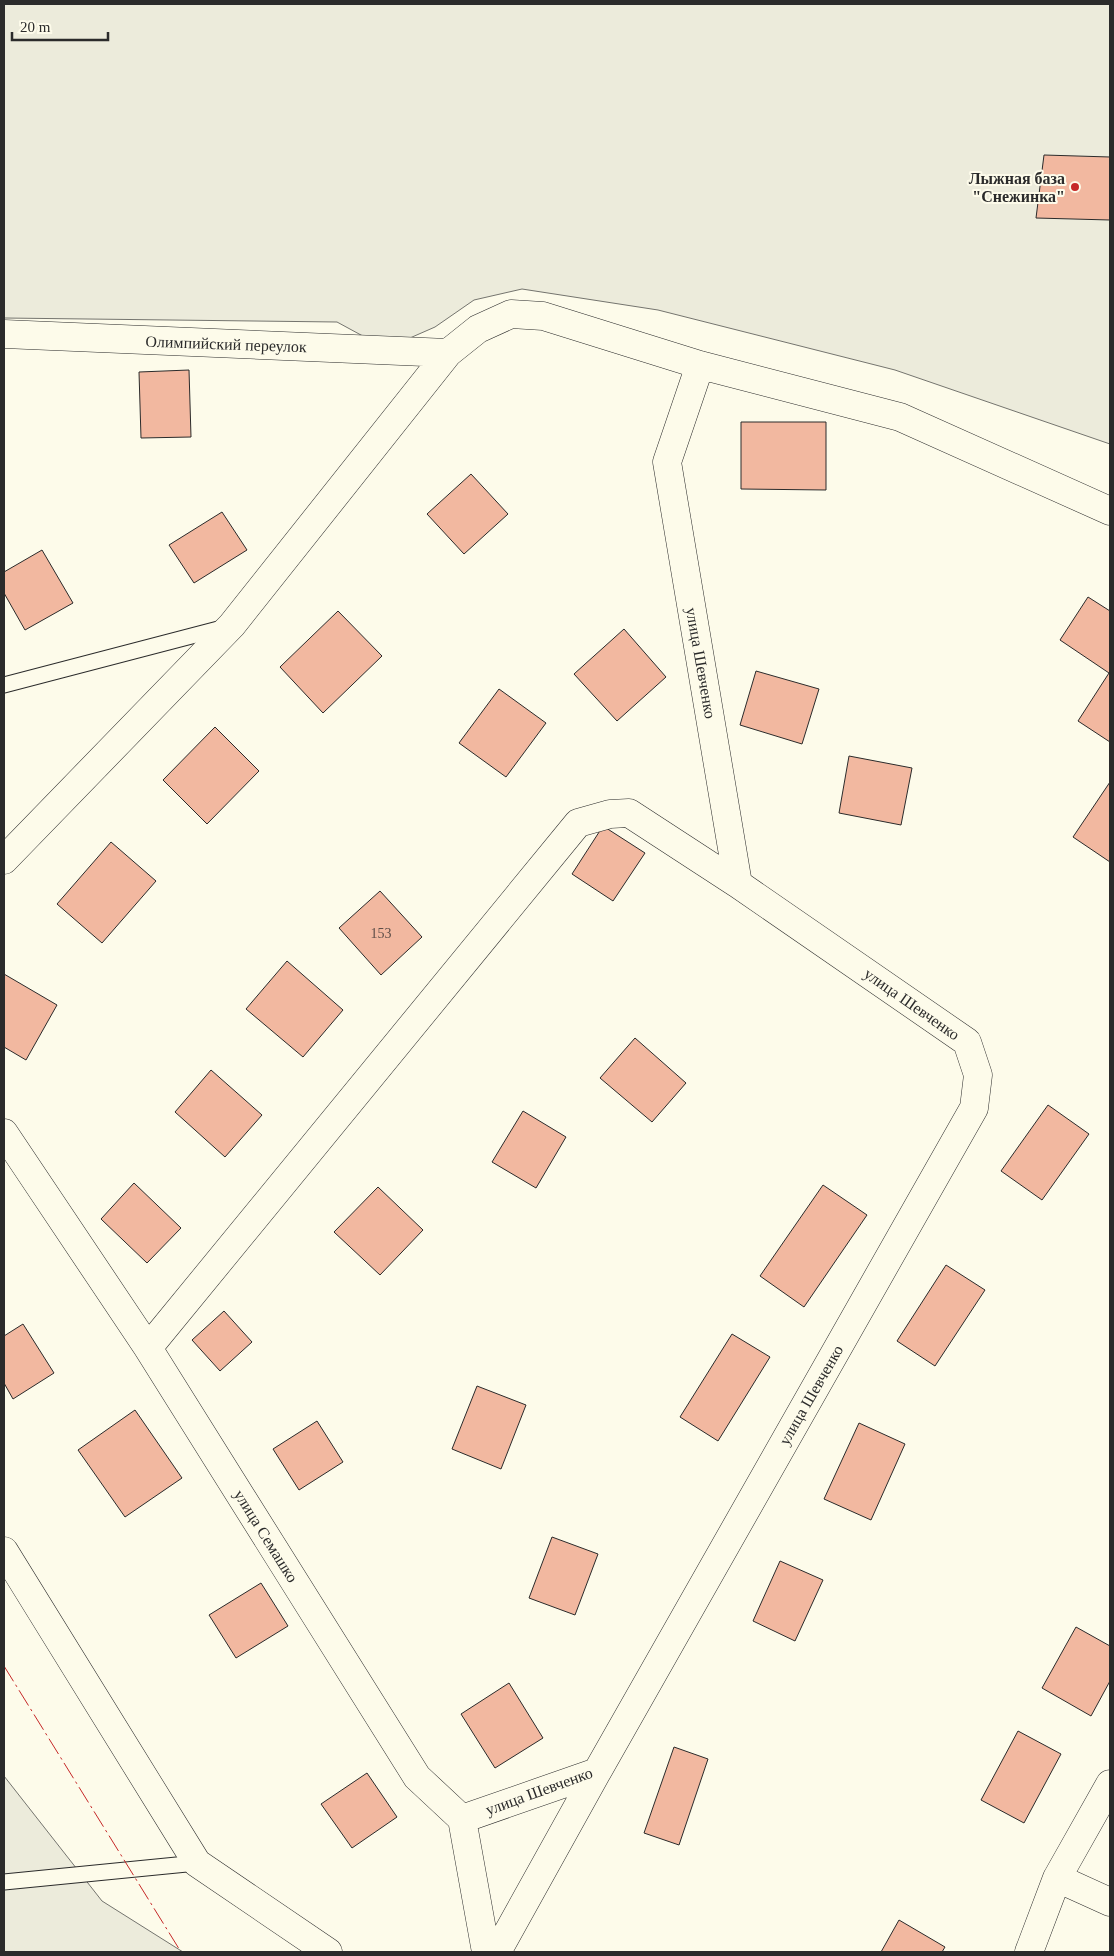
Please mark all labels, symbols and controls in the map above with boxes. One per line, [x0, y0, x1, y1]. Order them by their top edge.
scale bar [12, 10, 109, 42]
text: 20 m [20, 19, 51, 35]
place label: Лыжная база "Снежинка" [969, 170, 1065, 205]
marker: Лыжная база "Снежинка" [1069, 181, 1081, 193]
street label: Олимпийский переулок [145, 333, 307, 356]
street label: улица Шевченко [682, 606, 719, 720]
house number: 153 [371, 926, 392, 941]
street label: улица Шевченко [861, 965, 963, 1044]
street label: улица Шевченко [776, 1342, 847, 1448]
street label: улица Семашко [230, 1487, 301, 1586]
street label: улица Шевченко [483, 1764, 595, 1819]

